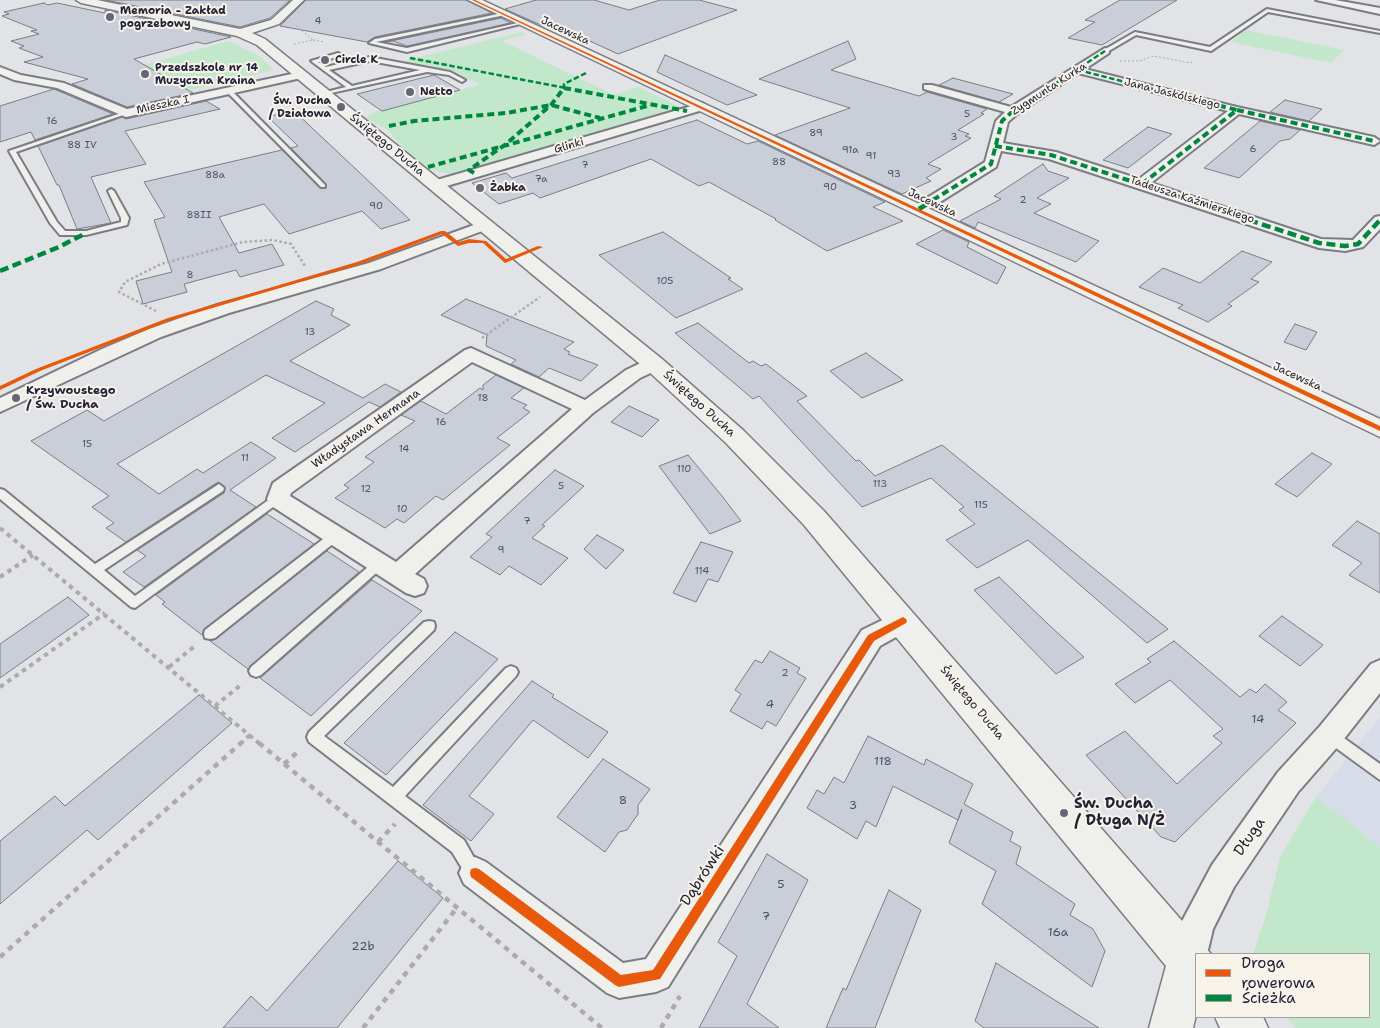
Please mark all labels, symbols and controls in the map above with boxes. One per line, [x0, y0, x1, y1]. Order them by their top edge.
place label: Memoria - Zakład pogrzebowy [120, 4, 226, 30]
marker: Memoria - Zakład pogrzebowy [104, 11, 116, 23]
street label: Jacewska [539, 14, 591, 48]
house number: 4 [315, 15, 321, 27]
place label: Circle K [335, 53, 378, 67]
marker: Circle K [319, 54, 331, 66]
street label: Zygmunta Kurka [1009, 60, 1089, 118]
place label: Przedszkole nr 14 Muzyczna Kraina [155, 61, 258, 87]
marker: Przedszkole nr 14 Muzyczna Kraina [139, 68, 151, 80]
street label: Jana Jaskólskiego [1123, 76, 1221, 112]
place label: Netto [420, 85, 453, 99]
marker: Netto [404, 86, 416, 98]
street label: Mieszka I [135, 93, 191, 117]
place label: Św. Ducha / Działowa [269, 94, 331, 120]
marker: Św. Ducha / Działowa [335, 101, 347, 113]
house number: 5 [964, 108, 970, 120]
street label: Świętego Ducha [347, 110, 427, 180]
house number: 16 [47, 115, 57, 127]
house number: 89 [809, 127, 823, 139]
house number: 3 [951, 131, 957, 143]
street label: Glinki [553, 135, 585, 157]
house number: 88 IV [67, 139, 97, 151]
house number: 6 [1250, 143, 1256, 155]
house number: 91a [842, 144, 858, 156]
house number: 91 [866, 150, 876, 162]
house number: 88 [772, 156, 786, 168]
house number: 7 [582, 159, 588, 171]
house number: 93 [887, 168, 901, 180]
house number: 88a [205, 169, 225, 181]
house number: 7a [535, 173, 547, 185]
street label: Tadeusza Kaźmierskiego [1128, 174, 1256, 226]
place label: Żabka [490, 181, 526, 195]
house number: 90 [823, 181, 837, 193]
marker: Żabka [474, 182, 486, 194]
street label: Jacewska [906, 186, 958, 220]
house number: 2 [1020, 194, 1026, 206]
house number: 90 [369, 200, 383, 212]
house number: 88II [187, 209, 211, 221]
house number: 8 [187, 269, 193, 281]
house number: 105 [657, 275, 673, 287]
house number: 13 [305, 326, 315, 338]
street label: Jacewska [1271, 360, 1323, 394]
street label: Świętego Ducha [660, 368, 738, 440]
place label: Krzywoustego / Św. Ducha [26, 384, 116, 412]
street label: Władysława Hermana [309, 386, 423, 472]
marker: Krzywoustego / Św. Ducha [10, 392, 22, 404]
house number: 18 [477, 392, 489, 404]
house number: 16 [436, 416, 446, 428]
house number: 15 [82, 438, 92, 450]
house number: 14 [399, 443, 409, 455]
house number: 11 [241, 452, 249, 464]
house number: 110 [677, 463, 691, 475]
house number: 113 [873, 478, 887, 490]
house number: 5 [558, 480, 564, 492]
house number: 12 [361, 483, 371, 495]
house number: 115 [974, 499, 988, 511]
house number: 10 [397, 503, 407, 515]
house number: 7 [524, 515, 530, 527]
house number: 9 [498, 544, 504, 556]
house number: 114 [695, 565, 709, 577]
street label: Świętego Ducha [937, 663, 1007, 743]
house number: 2 [782, 667, 788, 679]
house number: 4 [766, 698, 774, 712]
house number: 14 [1252, 713, 1264, 727]
house number: 118 [874, 755, 892, 769]
house number: 8 [619, 794, 627, 808]
place label: Św. Ducha / Długa N/Ż [1074, 795, 1165, 830]
house number: 3 [849, 799, 857, 813]
marker: Św. Ducha / Długa N/Ż [1058, 807, 1070, 819]
street label: Długa [1230, 814, 1270, 860]
street label: Dąbrówki [677, 842, 729, 910]
house number: 5 [777, 878, 785, 892]
house number: 7 [762, 910, 770, 924]
house number: 16a [1048, 926, 1068, 940]
house number: 22b [351, 940, 375, 954]
legend [1195, 953, 1370, 1018]
text: Droga rowerowa [1241, 953, 1315, 993]
text: Ścieżka [1242, 988, 1296, 1008]

